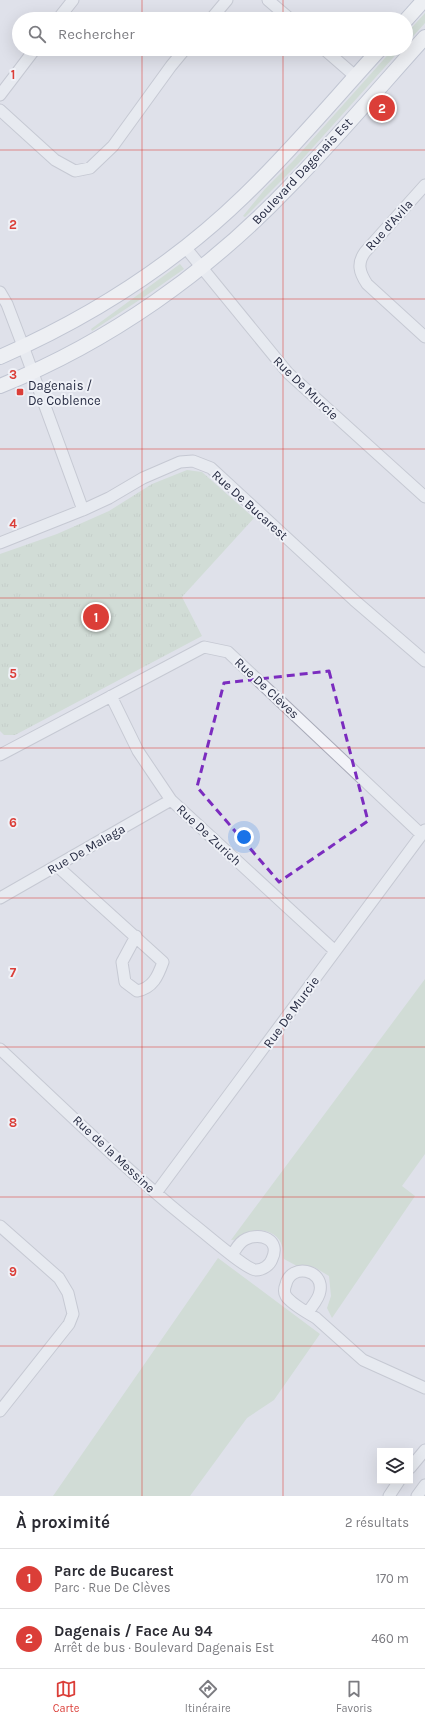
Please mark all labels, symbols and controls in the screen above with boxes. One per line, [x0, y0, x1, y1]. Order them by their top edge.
search box [12, 12, 413, 56]
icon: search [26, 23, 48, 45]
text: Rechercher [58, 25, 135, 43]
text: 1 [11, 67, 15, 82]
pin: 2 [369, 93, 395, 123]
street label: Boulevard Dagenais Est [249, 115, 355, 227]
street label: Rue d'Avila [362, 196, 416, 254]
text: 2 [9, 217, 17, 232]
street label: Rue De Murcie [270, 353, 342, 423]
text: 3 [9, 367, 17, 382]
place label: Dagenais / De Coblence [28, 378, 101, 408]
marker: Dagenais / De Coblence [15, 387, 25, 397]
street label: Rue De Bucarest [209, 467, 291, 543]
text: 4 [9, 516, 17, 531]
pin: 1 [83, 602, 109, 632]
street label: Rue De Clèves [232, 654, 302, 722]
text: 5 [9, 666, 17, 681]
street label: Rue De Zurich [174, 801, 244, 869]
text: 6 [9, 815, 17, 830]
street label: Rue De Malaga [44, 821, 128, 877]
your location [234, 827, 254, 847]
text: 7 [10, 965, 17, 980]
street label: Rue De Murcie [260, 973, 322, 1051]
street label: Rue de la Messine [70, 1112, 158, 1196]
text: 8 [9, 1115, 17, 1130]
text: 9 [9, 1264, 17, 1279]
map controls [377, 1448, 413, 1484]
button: layers [377, 1448, 413, 1484]
text: À proximité [16, 1512, 110, 1532]
text: 2 résultats [345, 1515, 409, 1530]
text: Parc de Bucarest [54, 1562, 174, 1580]
text: 1 [27, 1571, 31, 1586]
text: 170 m [376, 1571, 409, 1586]
text: Parc · Rue De Clèves [54, 1580, 171, 1595]
text: Dagenais / Face Au 94 [54, 1622, 212, 1640]
text: 2 [25, 1631, 33, 1646]
text: 460 m [371, 1631, 409, 1646]
text: Arrêt de bus · Boulevard Dagenais Est [54, 1640, 274, 1655]
tab: Carte [53, 1678, 79, 1715]
tab: Itinéraire [185, 1678, 231, 1715]
tab: Favoris [336, 1678, 372, 1715]

